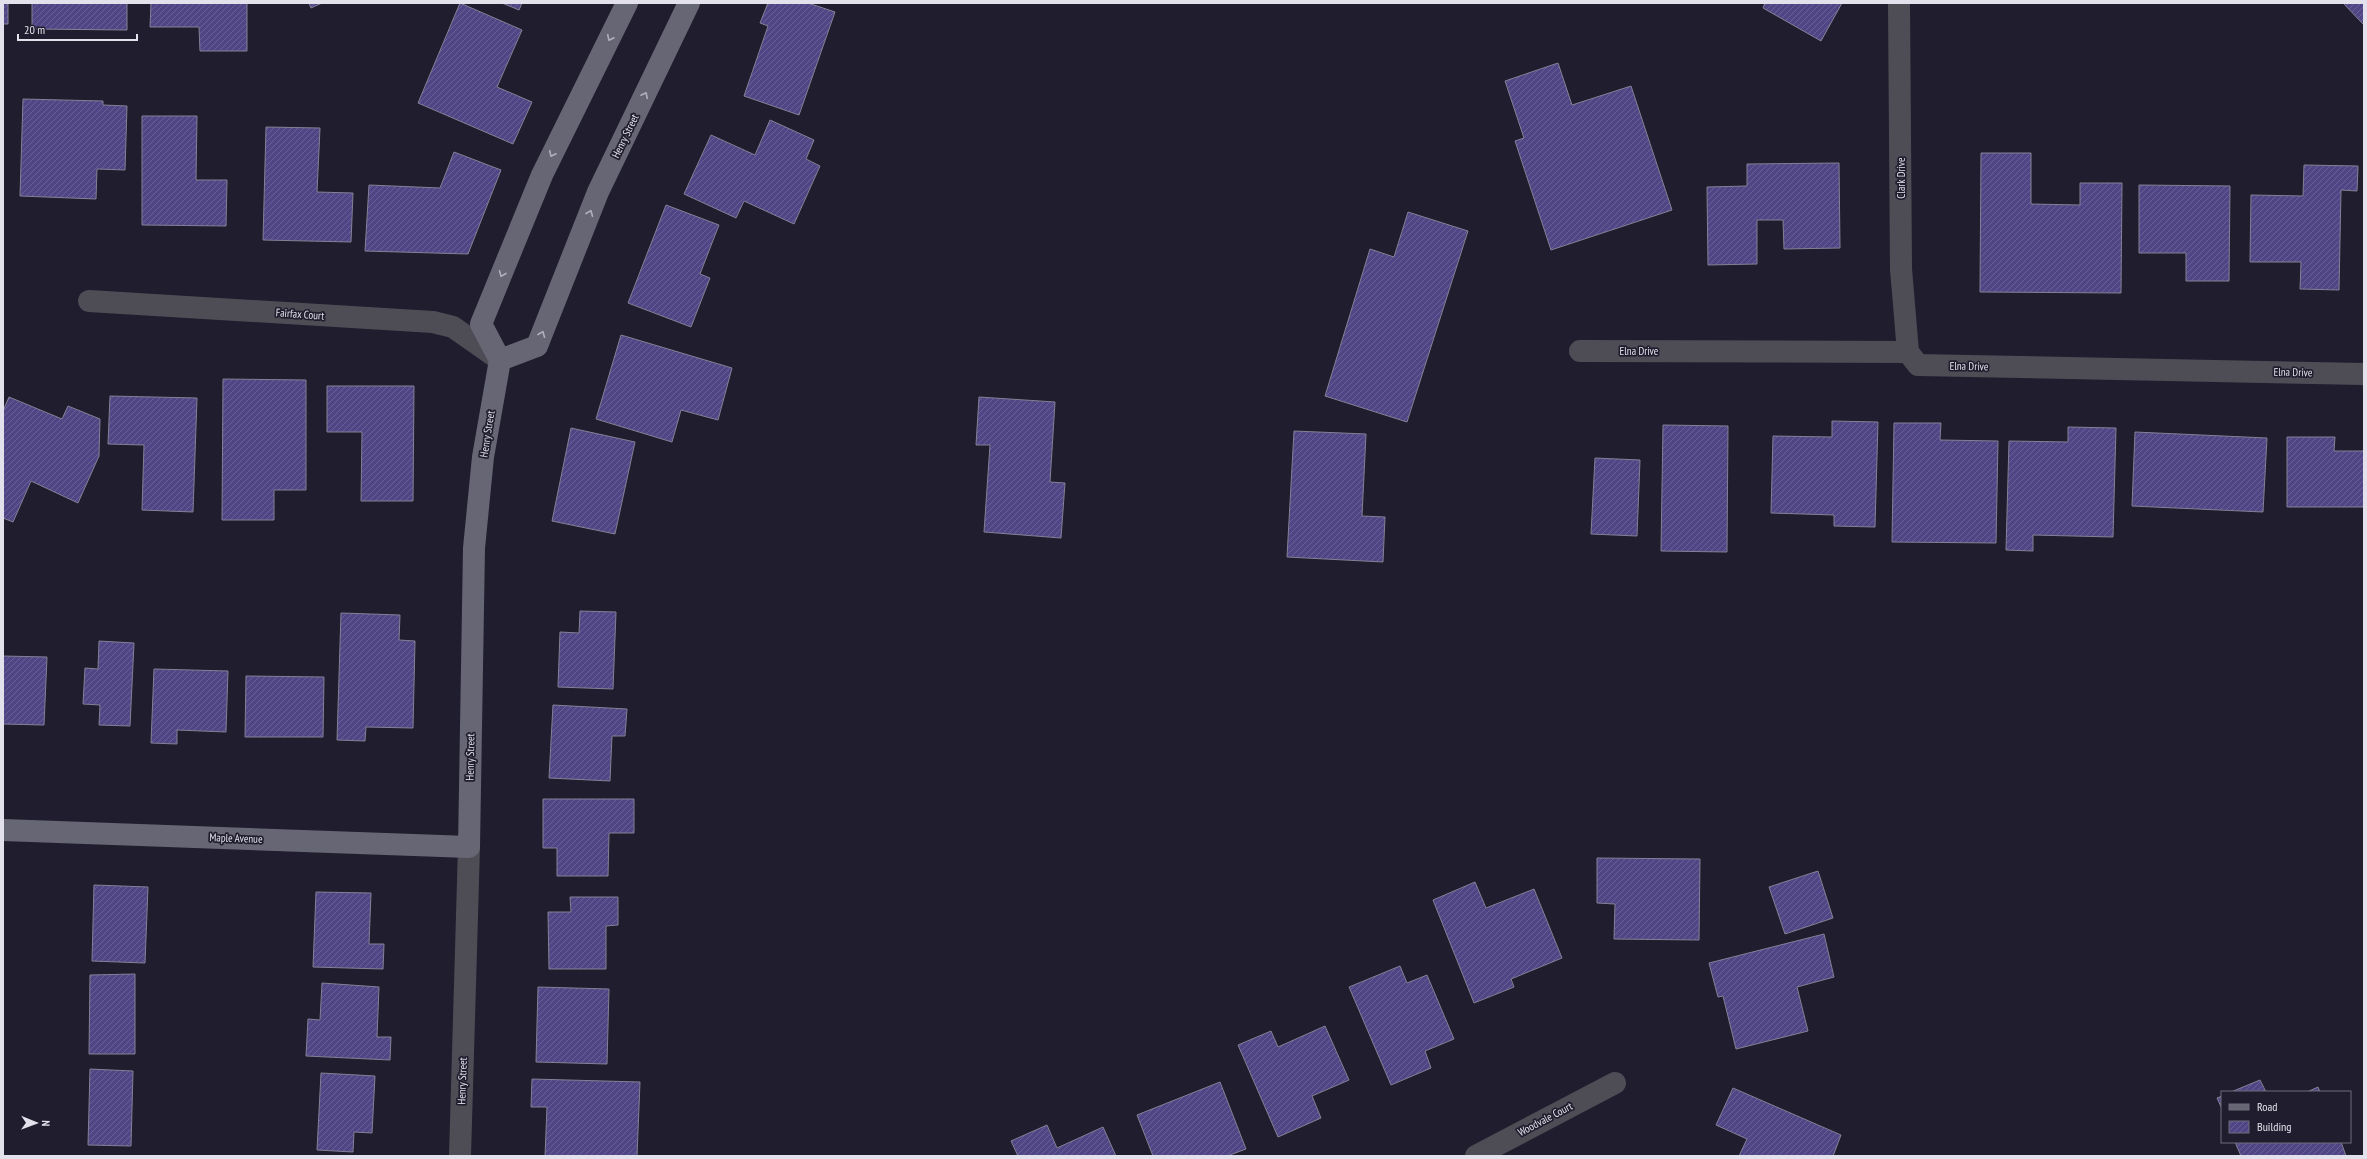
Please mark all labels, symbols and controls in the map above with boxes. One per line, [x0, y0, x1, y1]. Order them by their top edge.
scale bar [18, 16, 137, 42]
text: 20 m [24, 22, 45, 37]
one-way arrow [607, 34, 615, 41]
one-way arrow [640, 92, 648, 99]
street label: Henry Street [608, 112, 642, 160]
one-way arrow [549, 150, 557, 158]
street label: Clark Drive [1894, 157, 1908, 199]
one-way arrow [585, 209, 593, 216]
one-way arrow [498, 271, 506, 278]
street label: Fairfax Court [275, 305, 325, 323]
one-way arrow [537, 330, 545, 337]
street label: Elna Drive [1620, 344, 1659, 358]
street label: Elna Drive [1949, 359, 1989, 373]
street label: Elna Drive [2273, 365, 2313, 379]
street label: Henry Street [476, 410, 498, 458]
street label: Henry Street [463, 733, 477, 781]
street label: Maple Avenue [209, 830, 263, 846]
street label: Henry Street [454, 1057, 470, 1105]
legend [2221, 1091, 2351, 1143]
street label: Woodvale Court [1515, 1099, 1575, 1139]
text: Road [2257, 1099, 2277, 1114]
north arrow [16, 1103, 56, 1143]
text: Building [2257, 1119, 2292, 1134]
text: N [39, 1120, 53, 1126]

